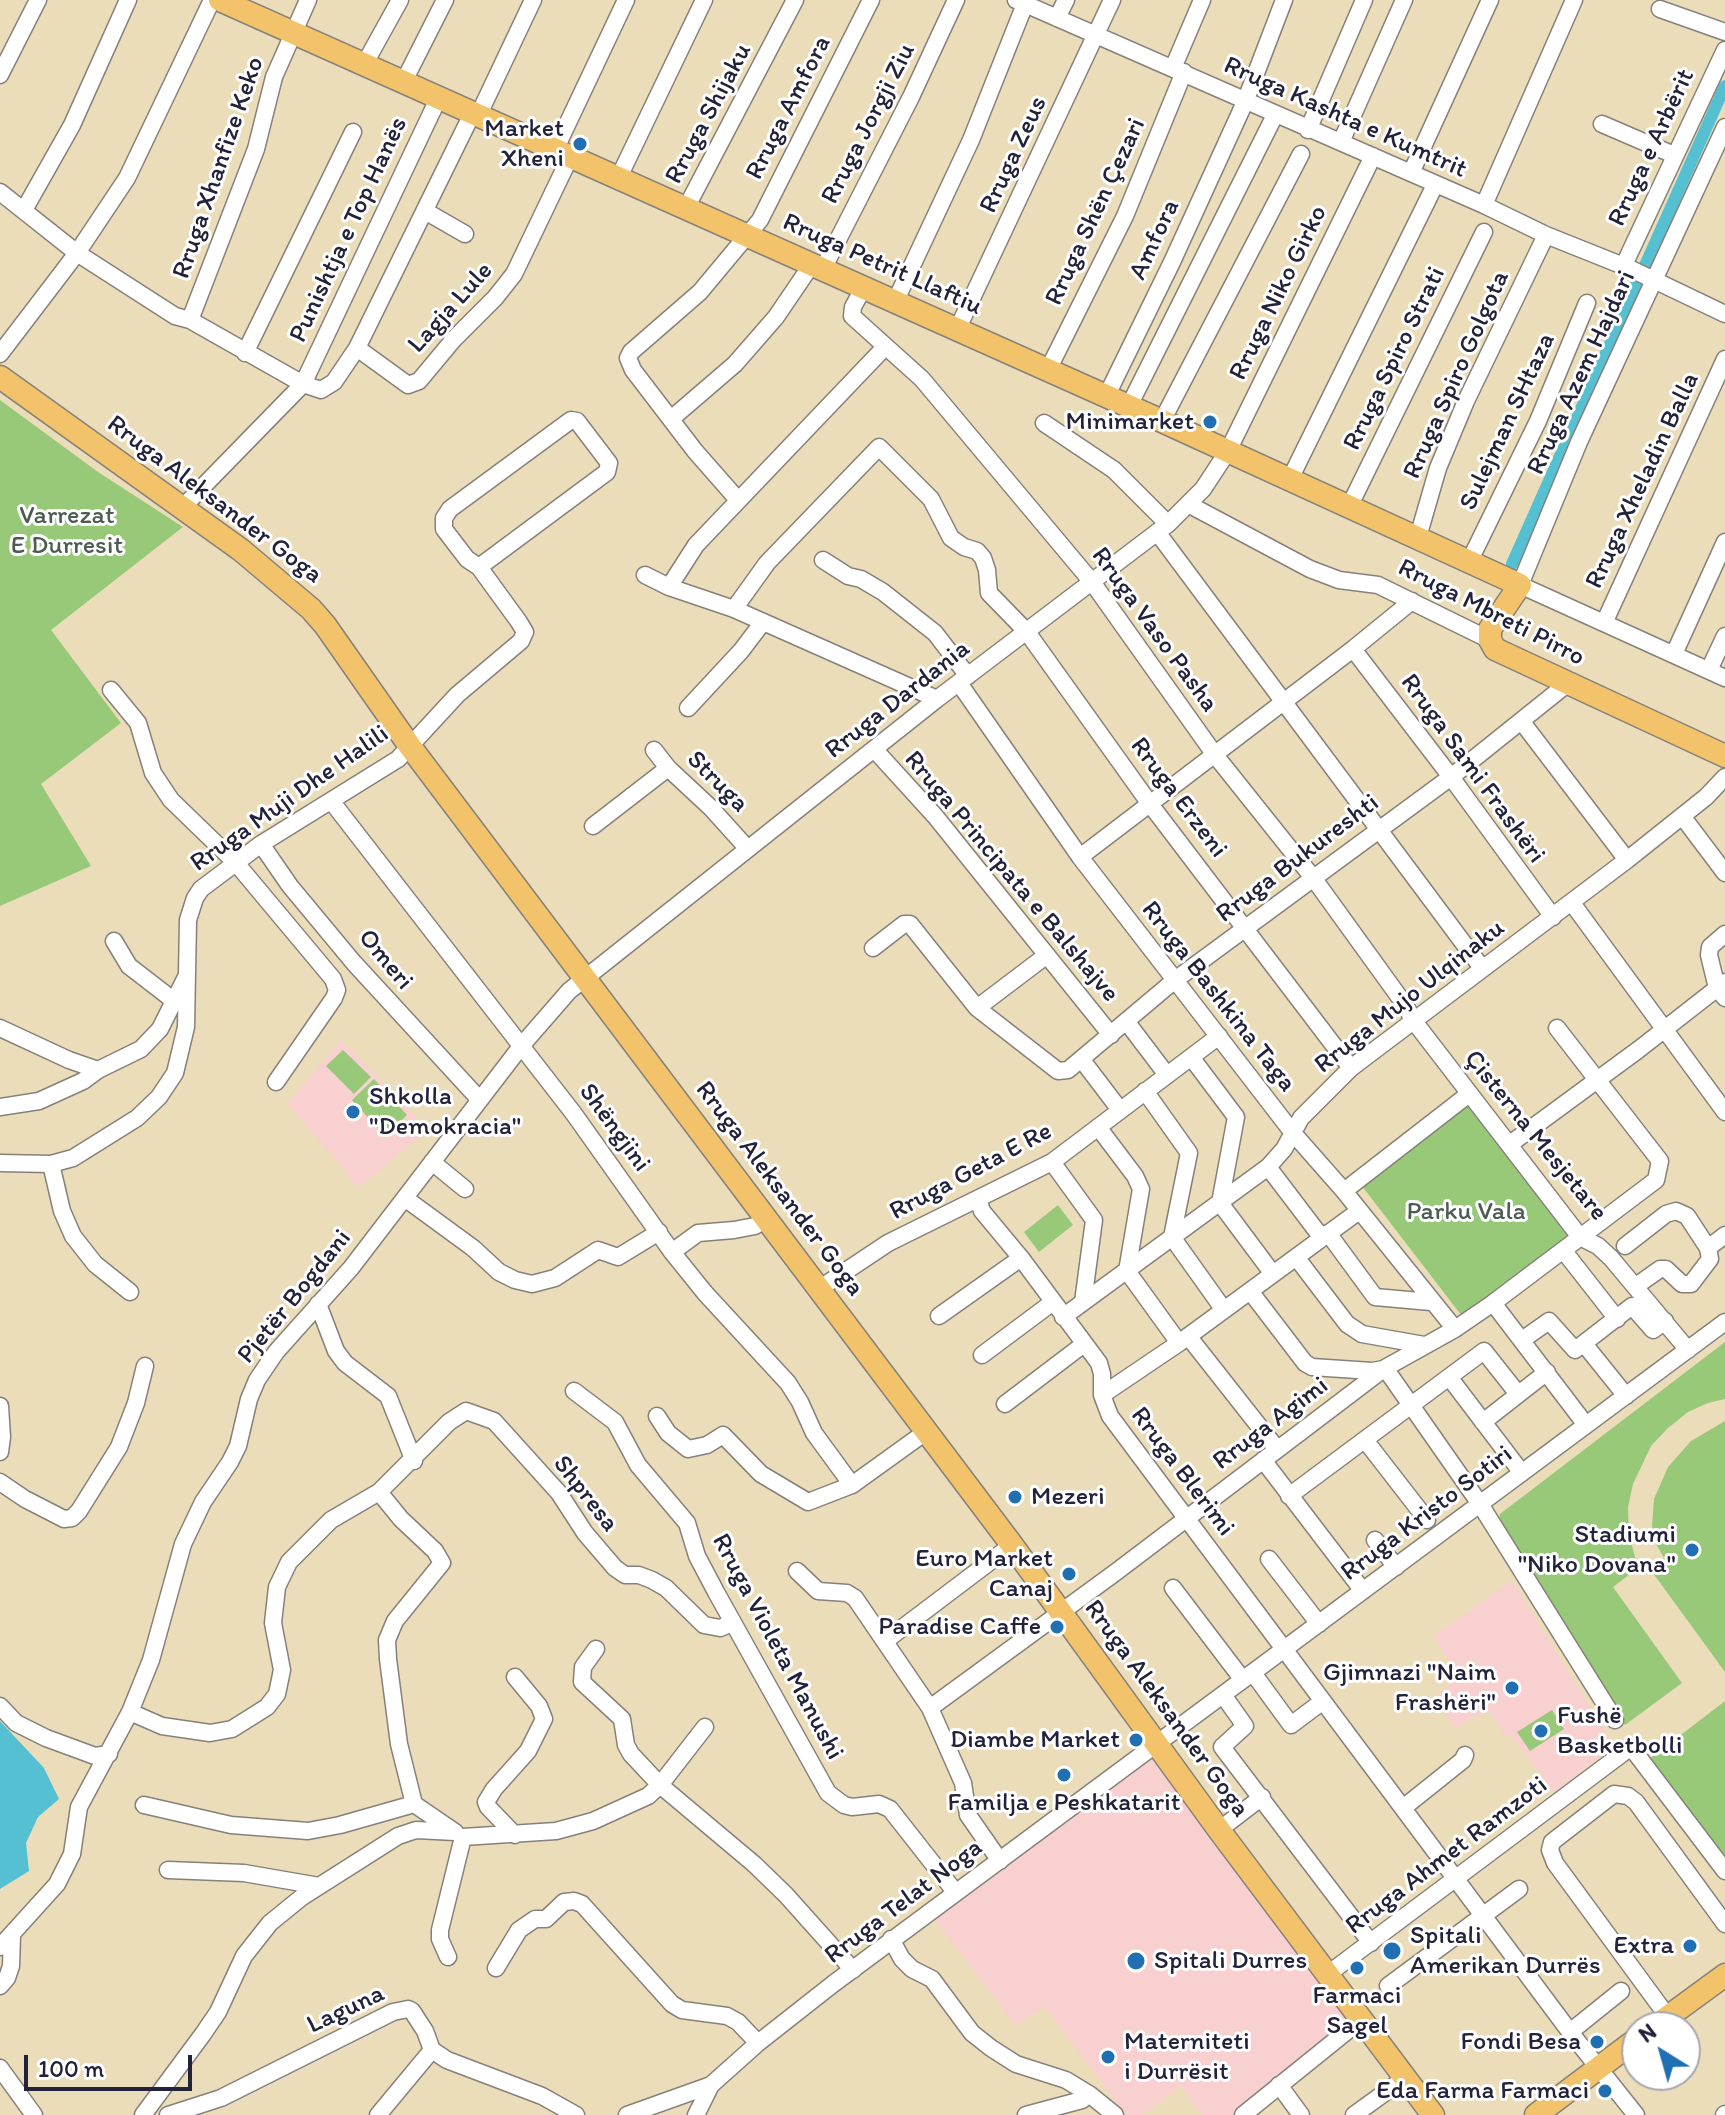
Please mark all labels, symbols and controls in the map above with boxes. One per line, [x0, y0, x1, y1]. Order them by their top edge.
street label: Rruga Amfora [739, 31, 839, 185]
street label: Rruga Shijaku [659, 38, 759, 190]
street label: Rruga Jorgji Ziu [815, 39, 923, 209]
street label: Rruga Kashta e Kumtrit [1219, 50, 1471, 186]
street label: Rruga Xhanfize Keko [166, 53, 272, 283]
street label: Rruga e Arbërit [1602, 64, 1702, 232]
street label: Rruga Zeus [973, 92, 1055, 218]
street label: Punishtja e Top Hanës [283, 112, 415, 348]
place label: Market Xheni [484, 113, 564, 174]
street label: Rruga Shën Çezari [1039, 113, 1153, 311]
marker: Market Xheni [571, 135, 589, 153]
street label: Amfora [1123, 195, 1187, 285]
street label: Rruga Niko Girko [1223, 201, 1335, 385]
street label: Rruga Petrit Llaftiu [778, 207, 986, 323]
street label: Lagja Lule [402, 256, 500, 360]
street label: Rruga Spiro Strati [1337, 262, 1453, 456]
street label: Rruga Spiro Golgota [1397, 266, 1517, 484]
street label: Rruga Azem Hajdari [1521, 266, 1643, 480]
street label: Sulejman SHtaza [1453, 329, 1563, 515]
street label: Rruga Xheladin Balla [1579, 368, 1707, 594]
place label: Minimarket [1065, 406, 1194, 438]
street label: Rruga Aleksander Goga [100, 409, 328, 591]
marker: Minimarket [1201, 413, 1219, 431]
park label: Varrezat E Durresit [11, 500, 123, 562]
street label: Rruga Vaso Pasha [1084, 542, 1224, 718]
street label: Rruga Mbreti Pirro [1392, 552, 1590, 674]
street label: Rruga Dardania [819, 634, 977, 766]
street label: Rruga Sami Frashëri [1393, 668, 1551, 870]
street label: Rruga Muji Dhe Halili [185, 719, 395, 879]
street label: Rruga Erzeni [1123, 732, 1233, 864]
street label: Struga [680, 745, 754, 819]
street label: Rruga Principata e Balshajve [897, 745, 1125, 1009]
street label: Rruga Bukureshti [1211, 788, 1385, 930]
street label: Rruga Bashkina Taga [1134, 895, 1302, 1099]
street label: Rruga Mujo Ulqinaku [1309, 913, 1511, 1081]
street label: Omeri [351, 923, 419, 997]
street label: Çisterna Mesjetare [1457, 1044, 1613, 1228]
street label: Rruga Aleksander Goga [688, 1075, 870, 1303]
street label: Shëngjini [571, 1078, 657, 1178]
place label: Shkolla "Demokracia" [369, 1081, 521, 1142]
marker: Shkolla "Demokracia" [344, 1103, 362, 1121]
street label: Rruga Geta E Re [885, 1116, 1057, 1228]
park label: Parku Vala [1406, 1196, 1526, 1228]
street label: Pjetër Bogdani [231, 1224, 359, 1370]
street label: Rruga Agimi [1207, 1370, 1335, 1478]
street label: Rruga Blerimi [1123, 1401, 1241, 1543]
street label: Rruga Kristo Sotiri [1335, 1439, 1519, 1589]
street label: Shpresa [545, 1450, 625, 1538]
place label: Mezeri [1031, 1481, 1105, 1513]
marker: Mezeri [1006, 1488, 1024, 1506]
place label: Stadiumi "Niko Dovana" [1518, 1519, 1676, 1580]
street label: Rruga Violeta Manushi [704, 1529, 850, 1765]
marker: Stadiumi "Niko Dovana" [1683, 1541, 1701, 1559]
place label: Euro Market Canaj [915, 1543, 1053, 1604]
marker: Euro Market Canaj [1060, 1565, 1078, 1583]
street label: Rruga Aleksander Goga [1077, 1594, 1255, 1824]
place label: Paradise Caffe [878, 1611, 1041, 1643]
marker: Paradise Caffe [1048, 1618, 1066, 1636]
place label: Gjimnazi "Naim Frashëri" [1323, 1657, 1496, 1718]
marker: Gjimnazi "Naim Frashëri" [1503, 1679, 1521, 1697]
place label: Fushë Basketbolli [1557, 1700, 1682, 1762]
marker: Fushë Basketbolli [1532, 1722, 1550, 1740]
place label: Diambe Market [950, 1724, 1120, 1756]
marker: Diambe Market [1127, 1731, 1145, 1749]
marker: Familja e Peshkatarit [1055, 1766, 1073, 1784]
street label: Rruga Ahmet Ramzoti [1340, 1770, 1554, 1942]
place label: Familja e Peshkatarit [948, 1787, 1180, 1819]
street label: Rruga Telat Noga [819, 1833, 989, 1971]
place label: Spitali Amerikan Durrës [1410, 1920, 1601, 1982]
place label: Extra [1614, 1930, 1674, 1962]
marker: Extra [1681, 1937, 1699, 1955]
marker: Spitali Amerikan Durrës [1381, 1940, 1403, 1962]
place label: Spitali Durres [1154, 1945, 1307, 1977]
marker: Spitali Durres [1125, 1950, 1147, 1972]
marker: Farmaci Sagel [1348, 1959, 1366, 1977]
street label: Laguna [302, 1979, 390, 2041]
place label: Farmaci Sagel [1313, 1980, 1401, 2042]
north arrow [1621, 2011, 1701, 2091]
text: N [1633, 2018, 1662, 2048]
place label: Materniteti i Durrësit [1124, 2026, 1250, 2088]
place label: Fondi Besa [1461, 2026, 1581, 2058]
marker: Fondi Besa [1588, 2033, 1606, 2051]
scale bar [28, 2039, 196, 2089]
marker: Materniteti i Durrësit [1099, 2048, 1117, 2066]
text: 100 m [38, 2054, 104, 2083]
place label: Eda Farma Farmaci [1376, 2075, 1589, 2107]
marker: Eda Farma Farmaci [1596, 2082, 1614, 2100]

